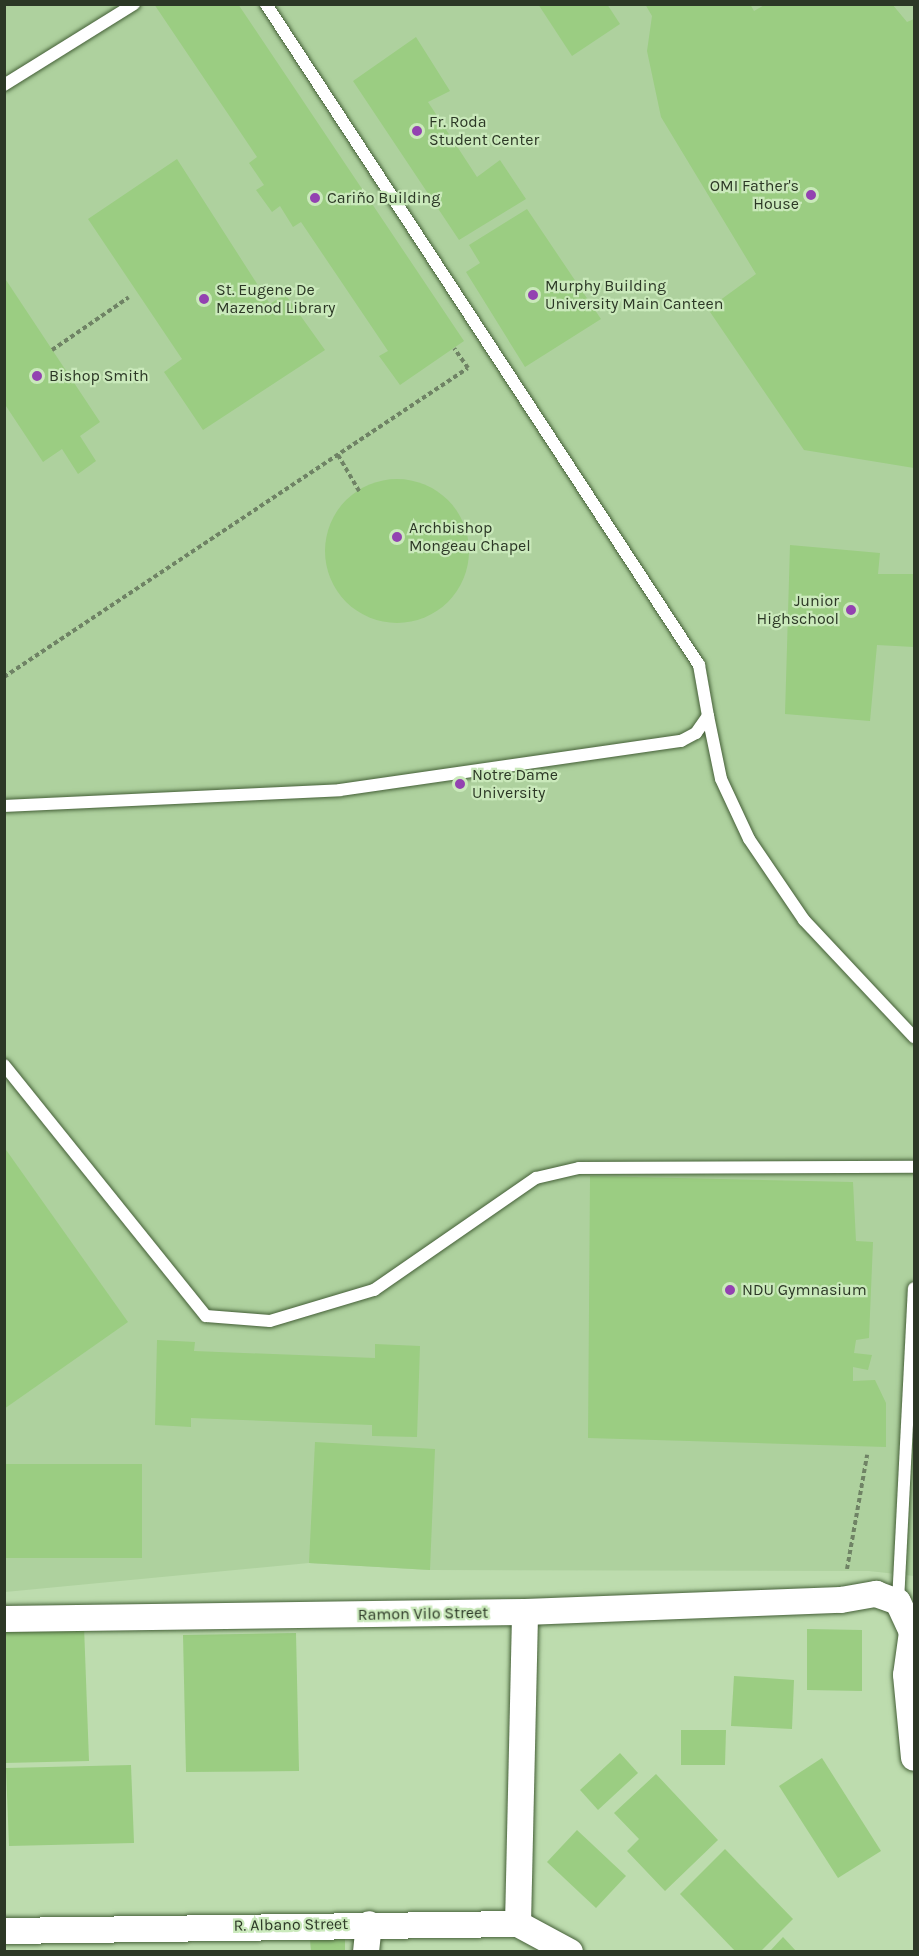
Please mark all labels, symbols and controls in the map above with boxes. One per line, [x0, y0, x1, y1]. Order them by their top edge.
place label: Fr. Roda Student Center [429, 112, 539, 150]
marker: Fr. Roda Student Center [410, 124, 424, 138]
place label: OMI Father's House [710, 176, 799, 214]
place label: Cariño Building [327, 188, 440, 208]
marker: OMI Father's House [804, 188, 818, 202]
marker: Cariño Building [308, 191, 322, 205]
place label: Murphy Building University Main Canteen [545, 276, 723, 314]
place label: St. Eugene De Mazenod Library [216, 280, 335, 318]
marker: Murphy Building University Main Canteen [526, 288, 540, 302]
marker: St. Eugene De Mazenod Library [197, 292, 211, 306]
place label: Bishop Smith [49, 366, 149, 386]
marker: Bishop Smith [30, 369, 44, 383]
place label: Archbishop Mongeau Chapel [409, 518, 531, 556]
marker: Archbishop Mongeau Chapel [390, 530, 404, 544]
place label: Junior Highschool [757, 591, 839, 629]
marker: Junior Highschool [844, 603, 858, 617]
place label: Notre Dame University [472, 765, 558, 803]
marker: Notre Dame University [453, 777, 467, 791]
place label: NDU Gymnasium [742, 1280, 867, 1300]
marker: NDU Gymnasium [723, 1283, 737, 1297]
street label: Ramon Vilo Street [358, 1603, 488, 1625]
street label: R. Albano Street [234, 1914, 348, 1936]

